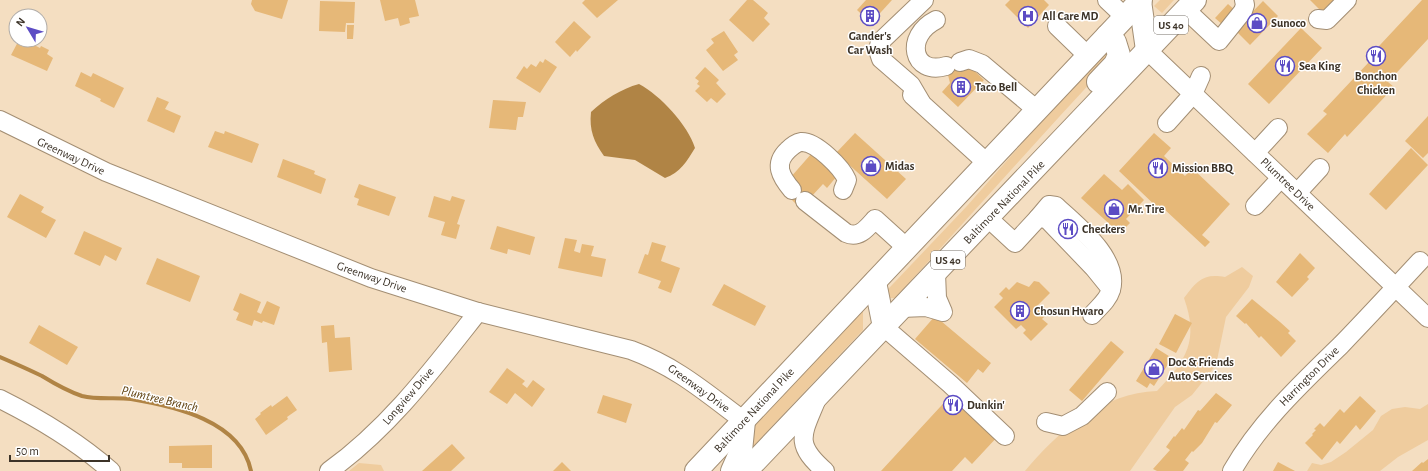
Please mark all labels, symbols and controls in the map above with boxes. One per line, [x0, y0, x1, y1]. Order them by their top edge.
building icon: Gander's Car Wash [859, 5, 881, 27]
hospital icon: All Care MD [1017, 5, 1039, 27]
north arrow [8, 8, 48, 48]
place label: All Care MD [1042, 10, 1099, 22]
shop icon: Sunoco [1246, 12, 1268, 34]
text: N [14, 16, 27, 29]
road number: US 40 [1154, 16, 1188, 34]
place label: Sunoco [1271, 17, 1306, 29]
place label: Gander's Car Wash [848, 30, 892, 56]
restaurant icon: Bonchon Chicken [1365, 45, 1387, 67]
restaurant icon: Sea King [1274, 55, 1296, 77]
place label: Sea King [1299, 60, 1342, 72]
place label: Bonchon Chicken [1355, 70, 1397, 96]
building icon: Taco Bell [950, 76, 972, 98]
place label: Taco Bell [975, 81, 1017, 93]
street label: Greenway Drive [35, 135, 107, 178]
shop icon: Midas [860, 155, 882, 177]
street label: Plumtree Drive [1258, 155, 1318, 213]
restaurant icon: Mission BBQ [1147, 157, 1169, 179]
street label: Baltimore National Pike [961, 158, 1047, 246]
place label: Midas [885, 160, 915, 172]
place label: Mission BBQ [1172, 162, 1234, 175]
shop icon: Mr. Tire [1103, 198, 1125, 220]
place label: Mr. Tire [1128, 203, 1165, 215]
restaurant icon: Checkers [1057, 218, 1079, 240]
place label: Checkers [1082, 223, 1125, 235]
road number: US 40 [931, 251, 965, 269]
street label: Greenway Drive [335, 259, 409, 296]
building icon: Chosun Hwaro [1009, 300, 1031, 322]
place label: Chosun Hwaro [1034, 305, 1104, 317]
street label: Harrington Drive [1277, 344, 1341, 408]
place label: Doc & Friends Auto Services [1168, 356, 1234, 382]
shop icon: Doc & Friends Auto Services [1143, 358, 1165, 380]
street label: Greenway Drive [665, 362, 732, 415]
street label: Longview Drive [380, 365, 436, 427]
street label: Baltimore National Pike [712, 365, 796, 455]
water label: Plumtree Branch [120, 384, 199, 415]
restaurant icon: Dunkin' [942, 394, 964, 416]
place label: Dunkin' [967, 399, 1005, 411]
scale bar [10, 437, 109, 463]
text: 50 m [16, 445, 39, 457]

